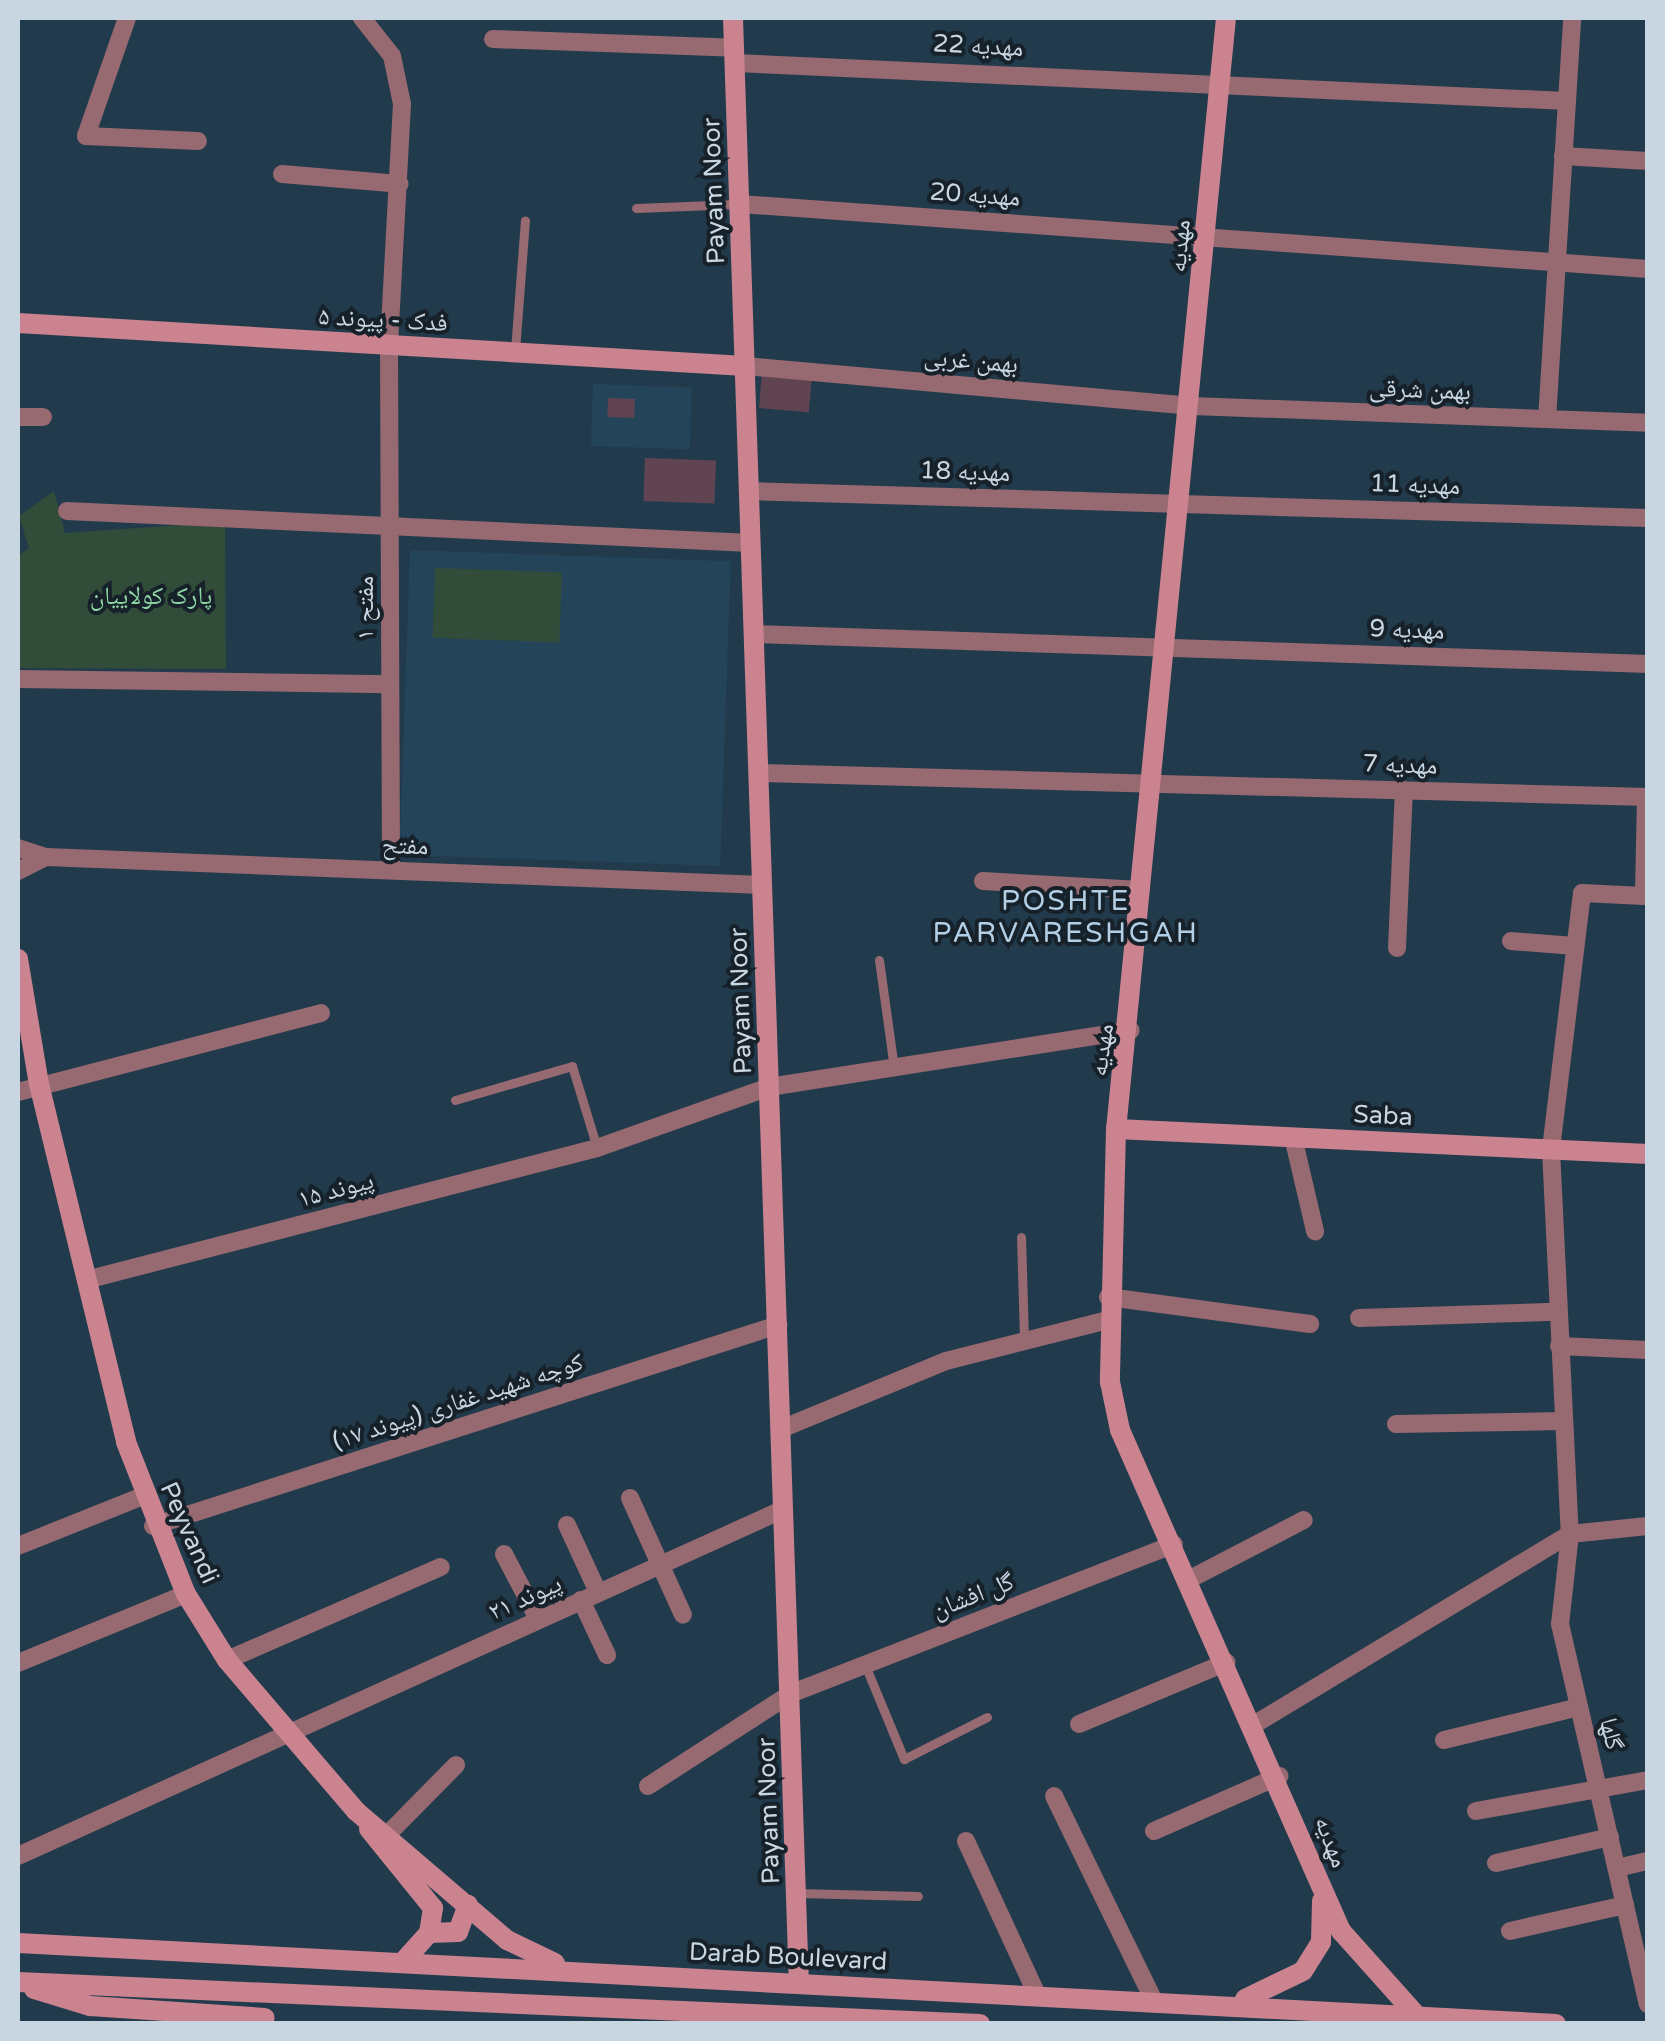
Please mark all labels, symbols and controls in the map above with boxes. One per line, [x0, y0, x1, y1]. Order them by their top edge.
street label: مهدیه 22 [932, 29, 1024, 63]
street label: Payam Noor [696, 117, 732, 265]
street label: مهدیه 20 [929, 177, 1021, 213]
street label: مهدیه [1163, 218, 1197, 274]
street label: فدک - پیوند ۵ [318, 302, 448, 338]
street label: بهمن غربی [923, 342, 1019, 380]
street label: بهمن شرقی [1368, 373, 1472, 407]
street label: مهدیه 18 [919, 455, 1011, 489]
street label: مهدیه 11 [1369, 468, 1461, 502]
street label: مفتح ۱ [350, 576, 380, 640]
park label: پارک کولاییان [90, 581, 212, 611]
street label: مهدیه 9 [1369, 614, 1445, 646]
street label: مهدیه 7 [1362, 749, 1438, 781]
street label: مفتح [381, 830, 429, 862]
district label: POSHTE PARVARESHGAH [933, 884, 1199, 950]
street label: Payam Noor [723, 927, 759, 1075]
street label: مهدیه [1083, 1022, 1121, 1078]
street label: Saba [1353, 1099, 1413, 1133]
street label: پیوند ۱۵ [295, 1166, 377, 1214]
street label: کوچه شهید غفاری (پیوند ۱۷) [329, 1347, 587, 1457]
street label: Peyvandi [153, 1477, 225, 1589]
street label: گل افشان [928, 1567, 1018, 1625]
street label: پیوند ۲۱ [484, 1569, 566, 1627]
street label: گلها [1593, 1715, 1629, 1753]
street label: Payam Noor [751, 1737, 787, 1885]
street label: مهدیه [1308, 1812, 1354, 1872]
street label: Darab Boulevard [688, 1937, 888, 1977]

